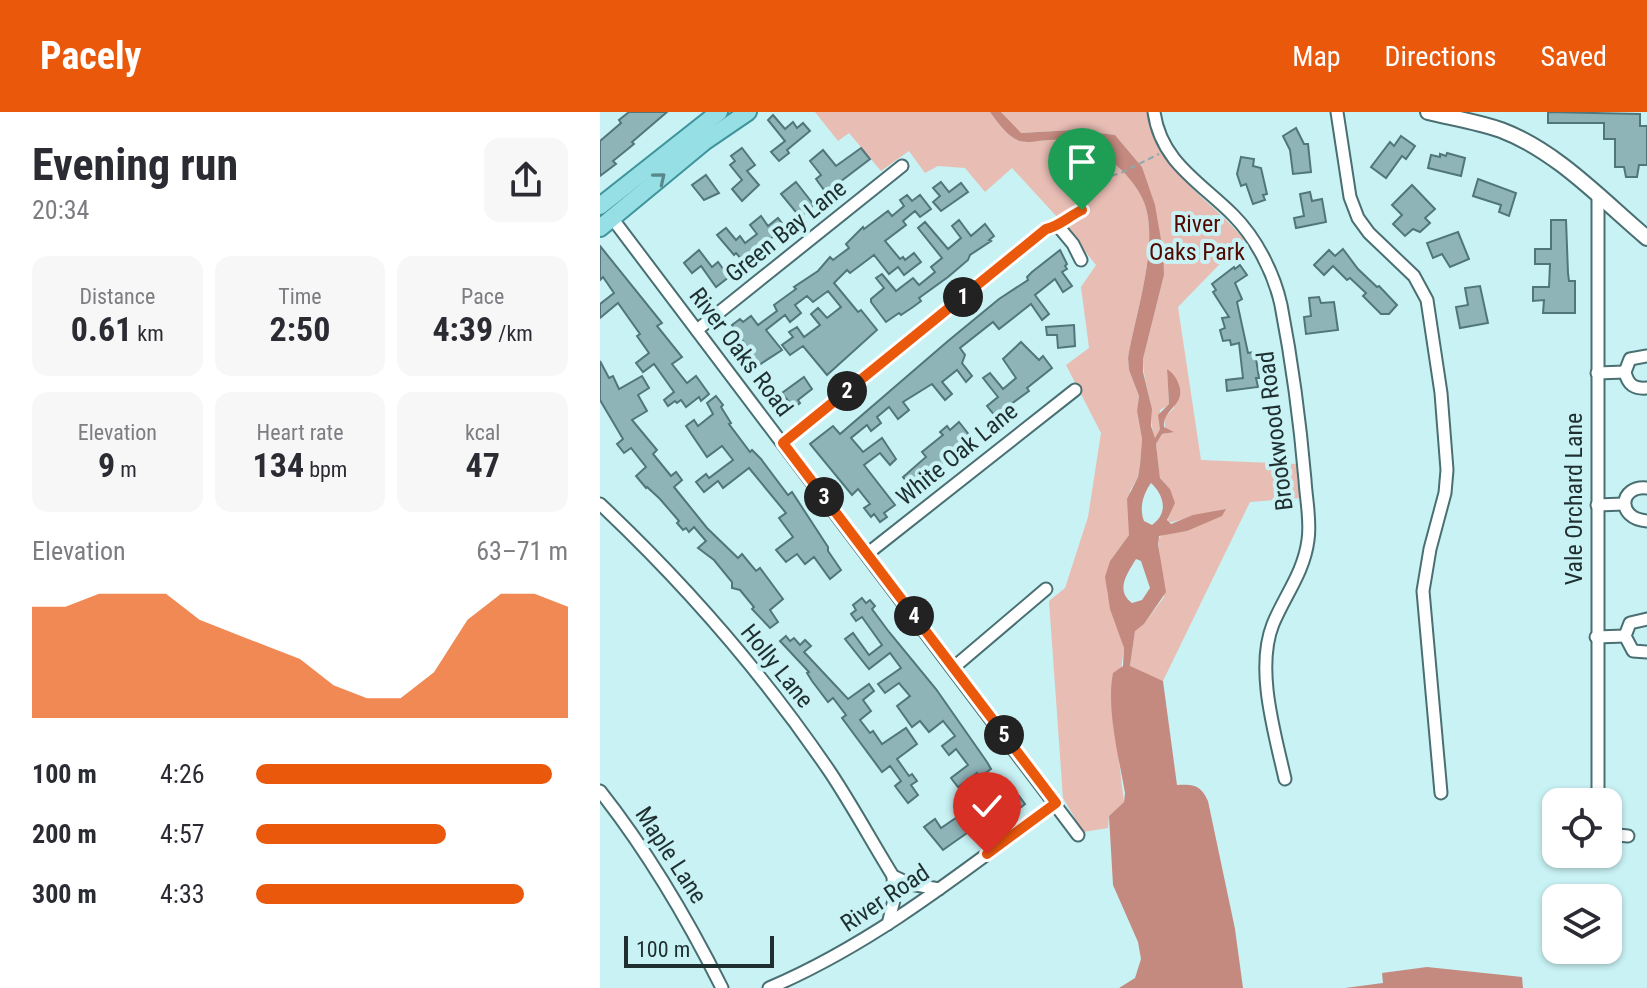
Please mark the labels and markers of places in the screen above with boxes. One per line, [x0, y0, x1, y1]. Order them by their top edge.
pin [1048, 128, 1116, 210]
pin: 1 [943, 277, 983, 317]
pin: 2 [827, 371, 867, 411]
pin: 3 [804, 477, 844, 517]
pin: 4 [894, 596, 934, 636]
pin: 5 [984, 715, 1024, 755]
pin [953, 772, 1021, 854]

